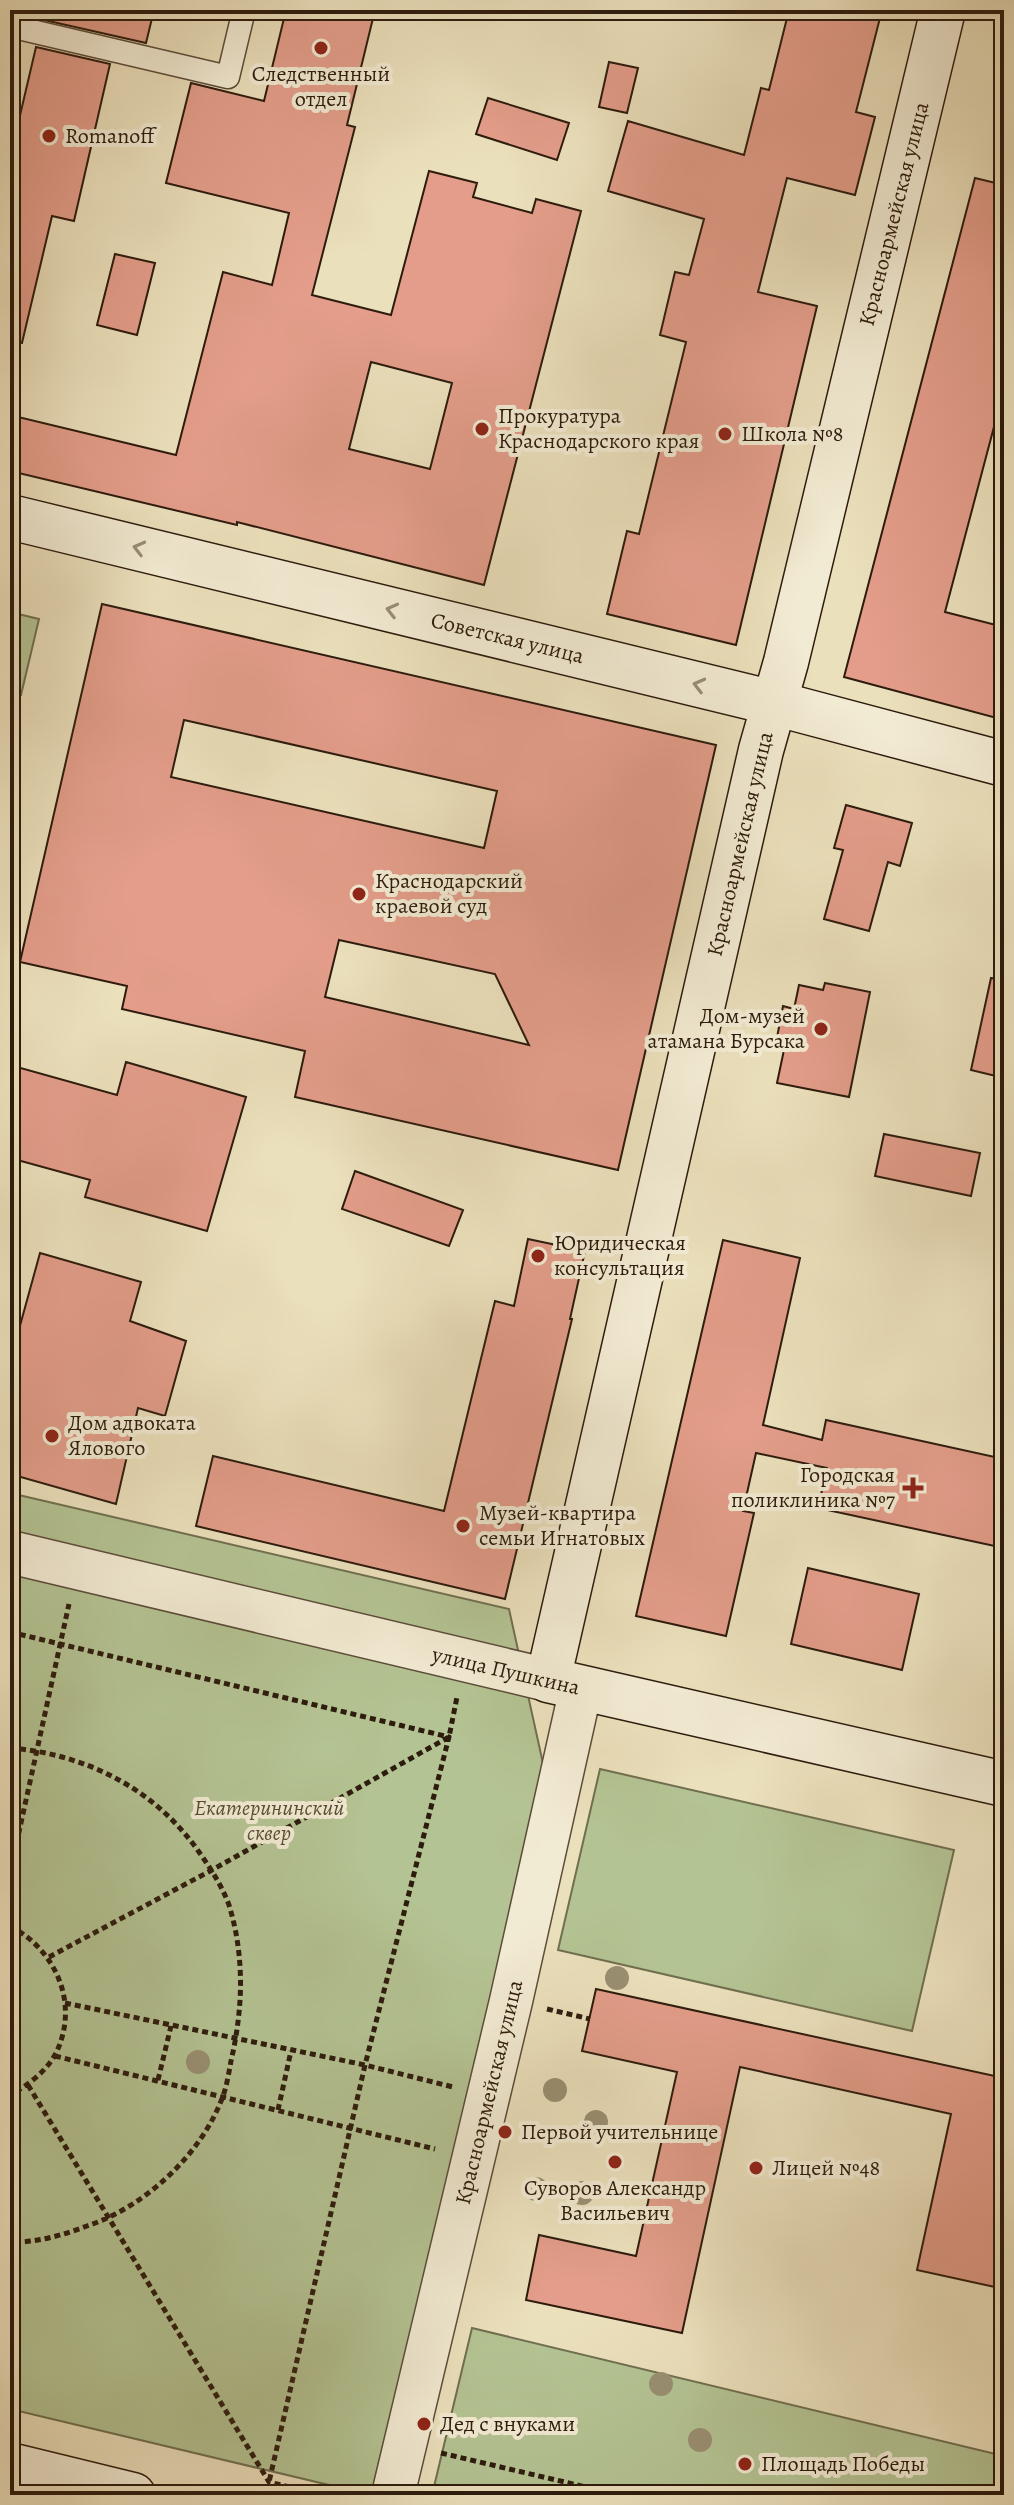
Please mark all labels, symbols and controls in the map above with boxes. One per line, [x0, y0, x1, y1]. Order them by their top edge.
marker: Следственный отдел [312, 39, 330, 57]
place label: Следственный отдел [252, 59, 390, 114]
street label: Красноармейская улица [852, 98, 937, 329]
place label: Romanoff [65, 121, 157, 151]
marker: Romanoff [40, 127, 58, 145]
place label: Прокуратура Краснодарского края [498, 401, 699, 456]
place label: Школа №8 [741, 419, 843, 449]
marker: Прокуратура Краснодарского края [473, 420, 491, 438]
marker: Школа №8 [716, 425, 734, 443]
one-way arrow [133, 541, 146, 558]
one-way arrow [385, 602, 399, 619]
street label: Советская улица [428, 605, 588, 671]
one-way arrow [692, 677, 706, 694]
street label: Красноармейская улица [700, 728, 781, 959]
place label: Краснодарский краевой суд [375, 866, 523, 921]
marker: Краснодарский краевой суд [350, 885, 368, 903]
place label: Дом-музей атамана Бурсака [648, 1001, 806, 1056]
marker: Дом-музей атамана Бурсака [812, 1020, 830, 1038]
place label: Юридическая консультация [554, 1228, 686, 1283]
marker: Юридическая консультация [529, 1247, 547, 1265]
place label: Дом адвоката Ялового [68, 1408, 197, 1463]
marker: Дом адвоката Ялового [43, 1427, 61, 1445]
place label: Городская поликлиника №7 [731, 1460, 896, 1515]
marker: Городская поликлиника №7 [902, 1477, 924, 1499]
place label: Музей-квартира семьи Игнатовых [479, 1498, 645, 1553]
marker: Музей-квартира семьи Игнатовых [454, 1517, 472, 1535]
street label: улица Пушкина [428, 1639, 584, 1703]
park label: Екатерининский сквер [194, 1793, 344, 1848]
street label: Красноармейская улица [448, 1976, 530, 2208]
place label: Первой учительнице [521, 2117, 718, 2147]
marker: Первой учительнице [496, 2123, 514, 2141]
marker: Суворов Александр Васильевич [606, 2153, 624, 2171]
place label: Лицей №48 [772, 2153, 880, 2183]
marker: Лицей №48 [747, 2159, 765, 2177]
place label: Суворов Александр Васильевич [524, 2173, 706, 2228]
place label: Дед с внуками [440, 2409, 575, 2439]
marker: Дед с внуками [415, 2415, 433, 2433]
place label: Площадь Победы [761, 2449, 925, 2479]
marker: Площадь Победы [736, 2455, 754, 2473]

